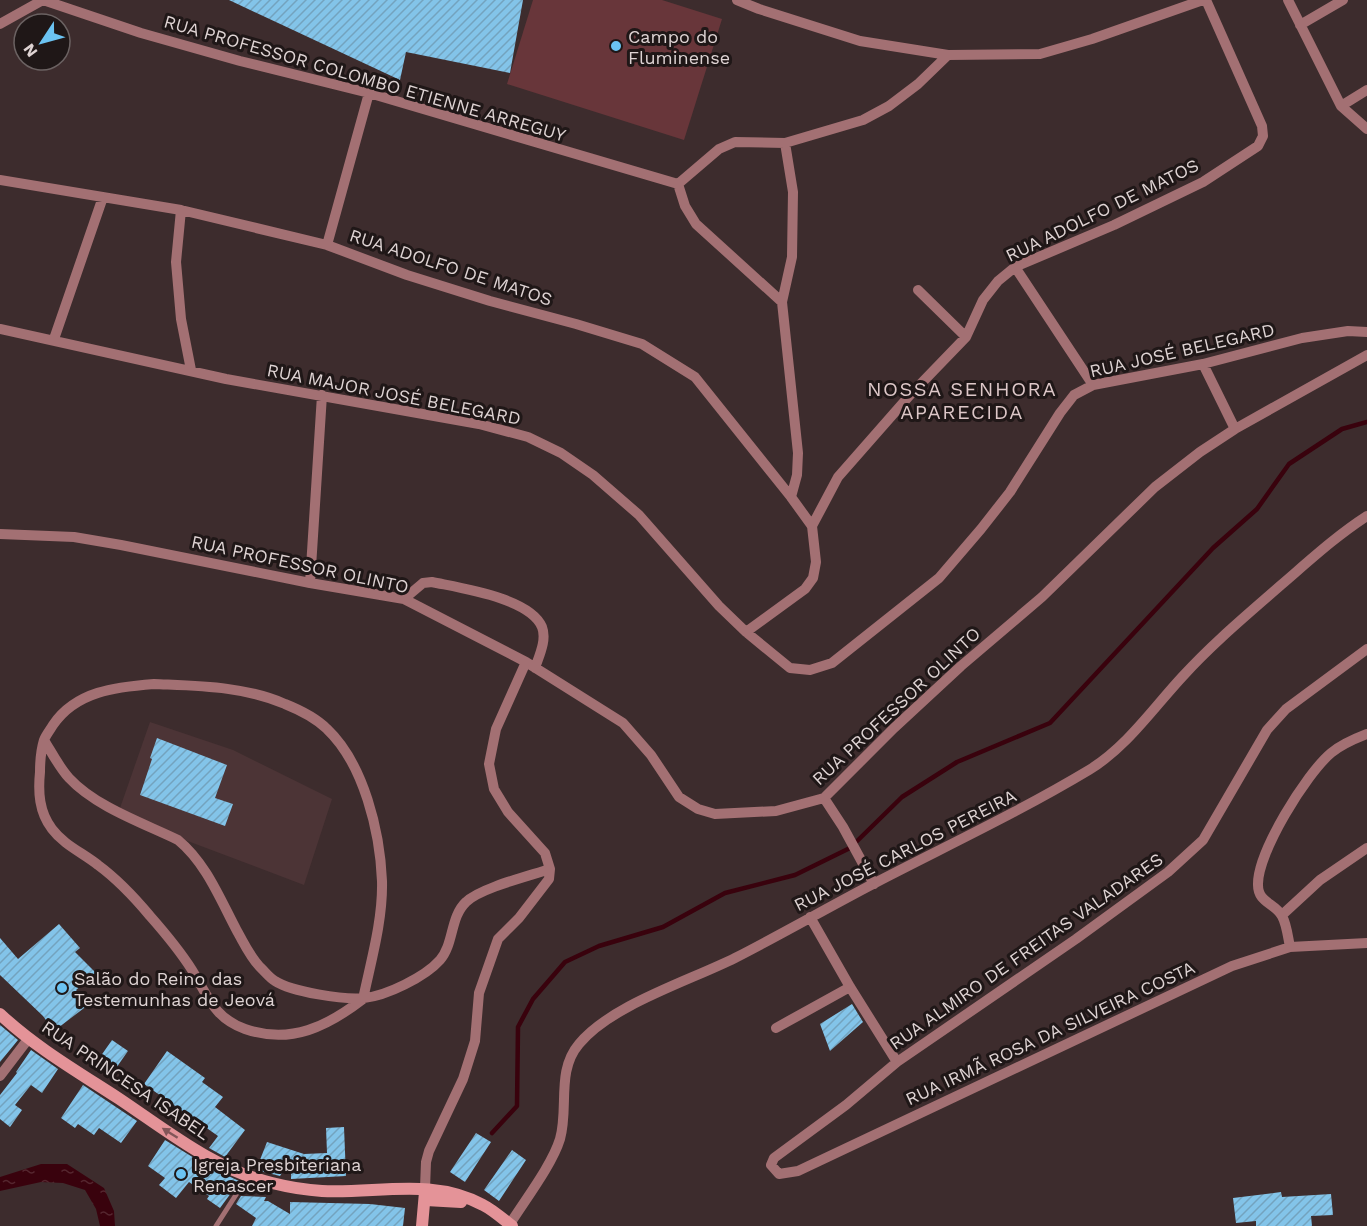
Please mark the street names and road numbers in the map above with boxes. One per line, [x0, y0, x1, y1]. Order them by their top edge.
street label: RUA PROFESSOR COLOMBO ETIENNE ARREGUY [162, 10, 569, 146]
street label: RUA ADOLFO DE MATOS [1002, 154, 1202, 266]
street label: RUA ADOLFO DE MATOS [347, 224, 555, 310]
street label: RUA JOSÉ BELEGARD [1088, 319, 1276, 381]
street label: RUA MAJOR JOSÉ BELEGARD [265, 359, 523, 429]
street label: RUA PROFESSOR OLINTO [189, 531, 411, 597]
street label: RUA PROFESSOR OLINTO [808, 623, 984, 789]
street label: RUA JOSÉ CARLOS PEREIRA [790, 785, 1020, 915]
street label: RUA ALMIRO DE FREITAS VALADARES [885, 848, 1167, 1054]
street label: RUA IRMÃ ROSA DA SILVEIRA COSTA [902, 956, 1198, 1109]
street label: RUA PRINCESA ISABEL [38, 1016, 214, 1144]

